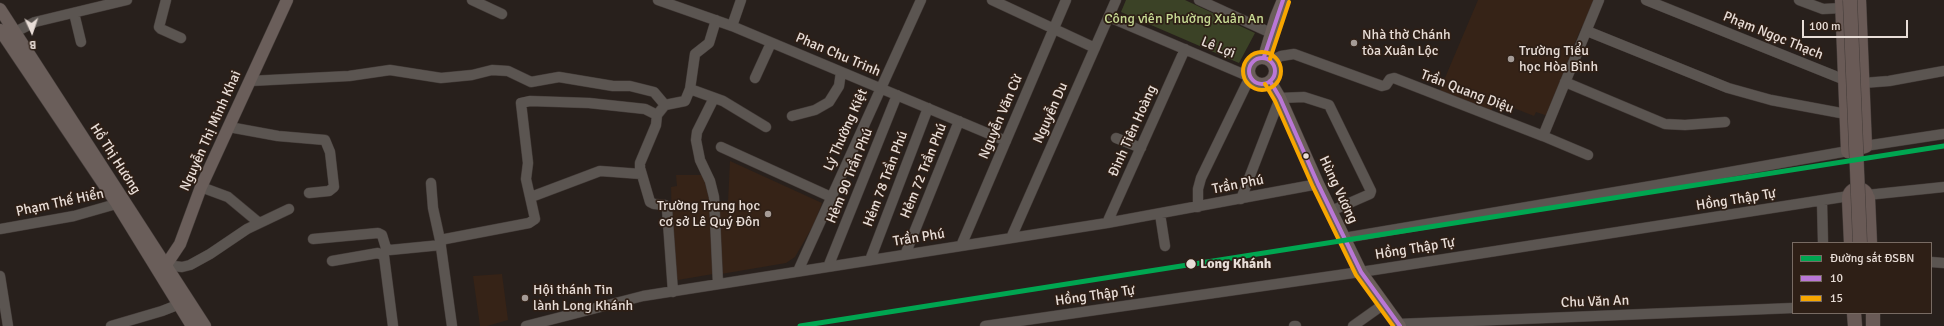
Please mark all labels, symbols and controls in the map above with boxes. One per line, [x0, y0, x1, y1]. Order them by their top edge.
street label: Phạm Ngọc Thạch [1720, 8, 1826, 64]
park label: Công viên Phường Xuân An [1104, 11, 1264, 27]
north arrow [12, 12, 52, 52]
scale bar [1804, 12, 1910, 38]
text: 100 m [1809, 19, 1841, 34]
place label: Nhà thờ Chánh tòa Xuân Lộc [1362, 27, 1451, 60]
street label: Phan Chu Trinh [793, 30, 883, 80]
street label: Lê Lợi [1199, 34, 1237, 62]
text: B [29, 38, 36, 51]
marker: Nhà thờ Chánh tòa Xuân Lộc [1349, 38, 1359, 48]
place label: Trường Tiểu học Hòa Bình [1519, 43, 1598, 76]
marker: Trường Tiểu học Hòa Bình [1506, 54, 1516, 64]
street label: Trần Quang Diệu [1418, 66, 1516, 118]
street label: Nguyễn Thị Minh Khai [177, 68, 245, 194]
street label: Nguyễn Văn Cừ [976, 72, 1026, 162]
street label: Nguyễn Du [1030, 80, 1072, 146]
street label: Đinh Tiên Hoàng [1105, 83, 1161, 179]
street label: Lý Thường Kiệt [820, 86, 872, 174]
street label: Hồ Thị Hương [86, 121, 144, 197]
street label: Hẻm 72 Trần Phú [897, 121, 951, 221]
street label: Hẻm 90 Trần Phú [823, 126, 877, 226]
street label: Hẻm 78 Trần Phú [860, 129, 912, 229]
unlabelled marker [1301, 151, 1311, 161]
street label: Hùng Vương [1315, 153, 1361, 227]
street label: Trần Phú [1211, 172, 1265, 198]
street label: Phạm Thế Hiển [15, 185, 105, 221]
street label: Hồng Thập Tự [1695, 185, 1777, 215]
place label: Trường Trung học cơ sở Lê Quý Đôn [657, 198, 760, 230]
marker: Trường Trung học cơ sở Lê Quý Đôn [763, 209, 773, 219]
street label: Trần Phú [892, 226, 946, 250]
street label: Hồng Thập Tự [1374, 234, 1456, 264]
legend [1792, 242, 1932, 314]
text: Đường sắt ĐSBN [1830, 251, 1914, 266]
place label: Long Khánh [1200, 256, 1271, 272]
marker: Long Khánh [1184, 257, 1198, 271]
text: 10 [1830, 271, 1843, 286]
place label: Hội thánh Tin lành Long Khánh [533, 282, 633, 314]
street label: Hồng Thập Tự [1054, 282, 1136, 310]
text: 15 [1830, 291, 1843, 306]
street label: Chu Văn An [1561, 292, 1629, 312]
marker: Hội thánh Tin lành Long Khánh [520, 293, 530, 303]

